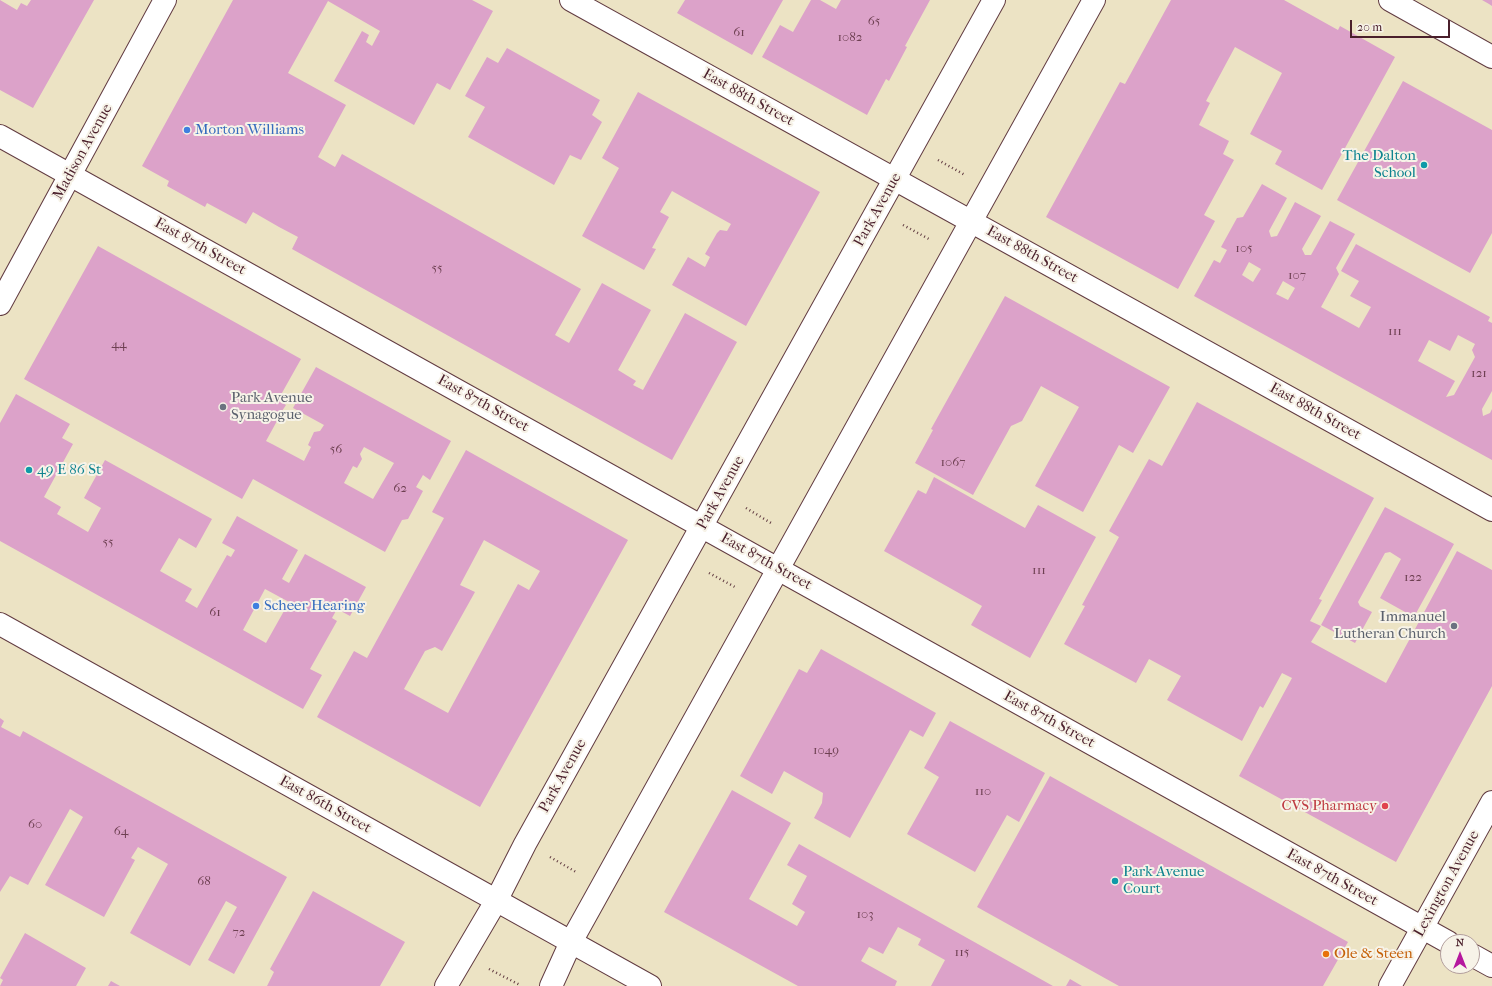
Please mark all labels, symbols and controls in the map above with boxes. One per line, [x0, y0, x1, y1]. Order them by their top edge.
scale bar [1352, 12, 1452, 38]
house number: 65 [868, 14, 880, 30]
text: 20 m [1357, 20, 1382, 34]
house number: 61 [733, 25, 745, 41]
house number: 1082 [838, 30, 862, 46]
street label: East 88th Street [699, 65, 797, 131]
street label: Madison Avenue [49, 101, 117, 203]
place label: Morton Williams [195, 121, 304, 139]
marker: Morton Williams [182, 125, 192, 135]
place label: The Dalton School [1343, 147, 1416, 182]
marker: The Dalton School [1419, 160, 1429, 170]
street label: Park Avenue [850, 170, 906, 250]
street label: East 87th Street [151, 215, 249, 279]
street label: East 88th Street [983, 222, 1081, 288]
house number: 105 [1235, 241, 1253, 257]
house number: 55 [431, 261, 443, 277]
house number: 107 [1288, 268, 1306, 284]
house number: 111 [1388, 324, 1402, 340]
house number: 44 [111, 337, 127, 353]
house number: 121 [1471, 366, 1487, 382]
street label: East 87th Street [434, 372, 532, 436]
street label: East 88th Street [1266, 379, 1364, 445]
place label: Park Avenue Synagogue [231, 389, 312, 424]
marker: Park Avenue Synagogue [218, 402, 228, 412]
house number: 56 [330, 442, 342, 458]
street label: Park Avenue [693, 453, 749, 533]
house number: 1067 [941, 455, 965, 471]
place label: 49 E 86 St [37, 461, 101, 479]
marker: 49 E 86 St [24, 465, 34, 475]
house number: 62 [393, 481, 407, 497]
street label: East 87th Street [717, 530, 815, 594]
house number: 55 [102, 535, 114, 551]
house number: 111 [1032, 563, 1046, 579]
house number: 122 [1404, 570, 1422, 586]
place label: Scheer Hearing [264, 597, 365, 615]
marker: Scheer Hearing [251, 601, 261, 611]
house number: 61 [209, 605, 221, 621]
place label: Immanuel Lutheran Church [1334, 608, 1446, 643]
marker: Immanuel Lutheran Church [1449, 621, 1459, 631]
street label: East 87th Street [1000, 688, 1098, 752]
street label: Park Avenue [535, 736, 591, 816]
house number: 1049 [813, 743, 839, 759]
street label: East 86th Street [276, 772, 374, 838]
house number: 110 [975, 784, 991, 800]
place label: CVS Pharmacy [1281, 797, 1377, 815]
marker: CVS Pharmacy [1380, 801, 1390, 811]
house number: 60 [28, 817, 42, 833]
house number: 64 [114, 824, 128, 840]
street label: Lexington Avenue [1410, 828, 1484, 940]
street label: East 87th Street [1283, 846, 1381, 910]
place label: Park Avenue Court [1123, 863, 1204, 898]
house number: 68 [197, 874, 211, 890]
marker: Park Avenue Court [1110, 876, 1120, 886]
house number: 103 [856, 907, 874, 923]
house number: 72 [233, 925, 245, 941]
north arrow [1440, 934, 1480, 974]
text: N [1456, 936, 1464, 949]
house number: 115 [955, 945, 969, 961]
place label: Ole & Steen [1334, 945, 1413, 963]
marker: Ole & Steen [1321, 949, 1331, 959]

